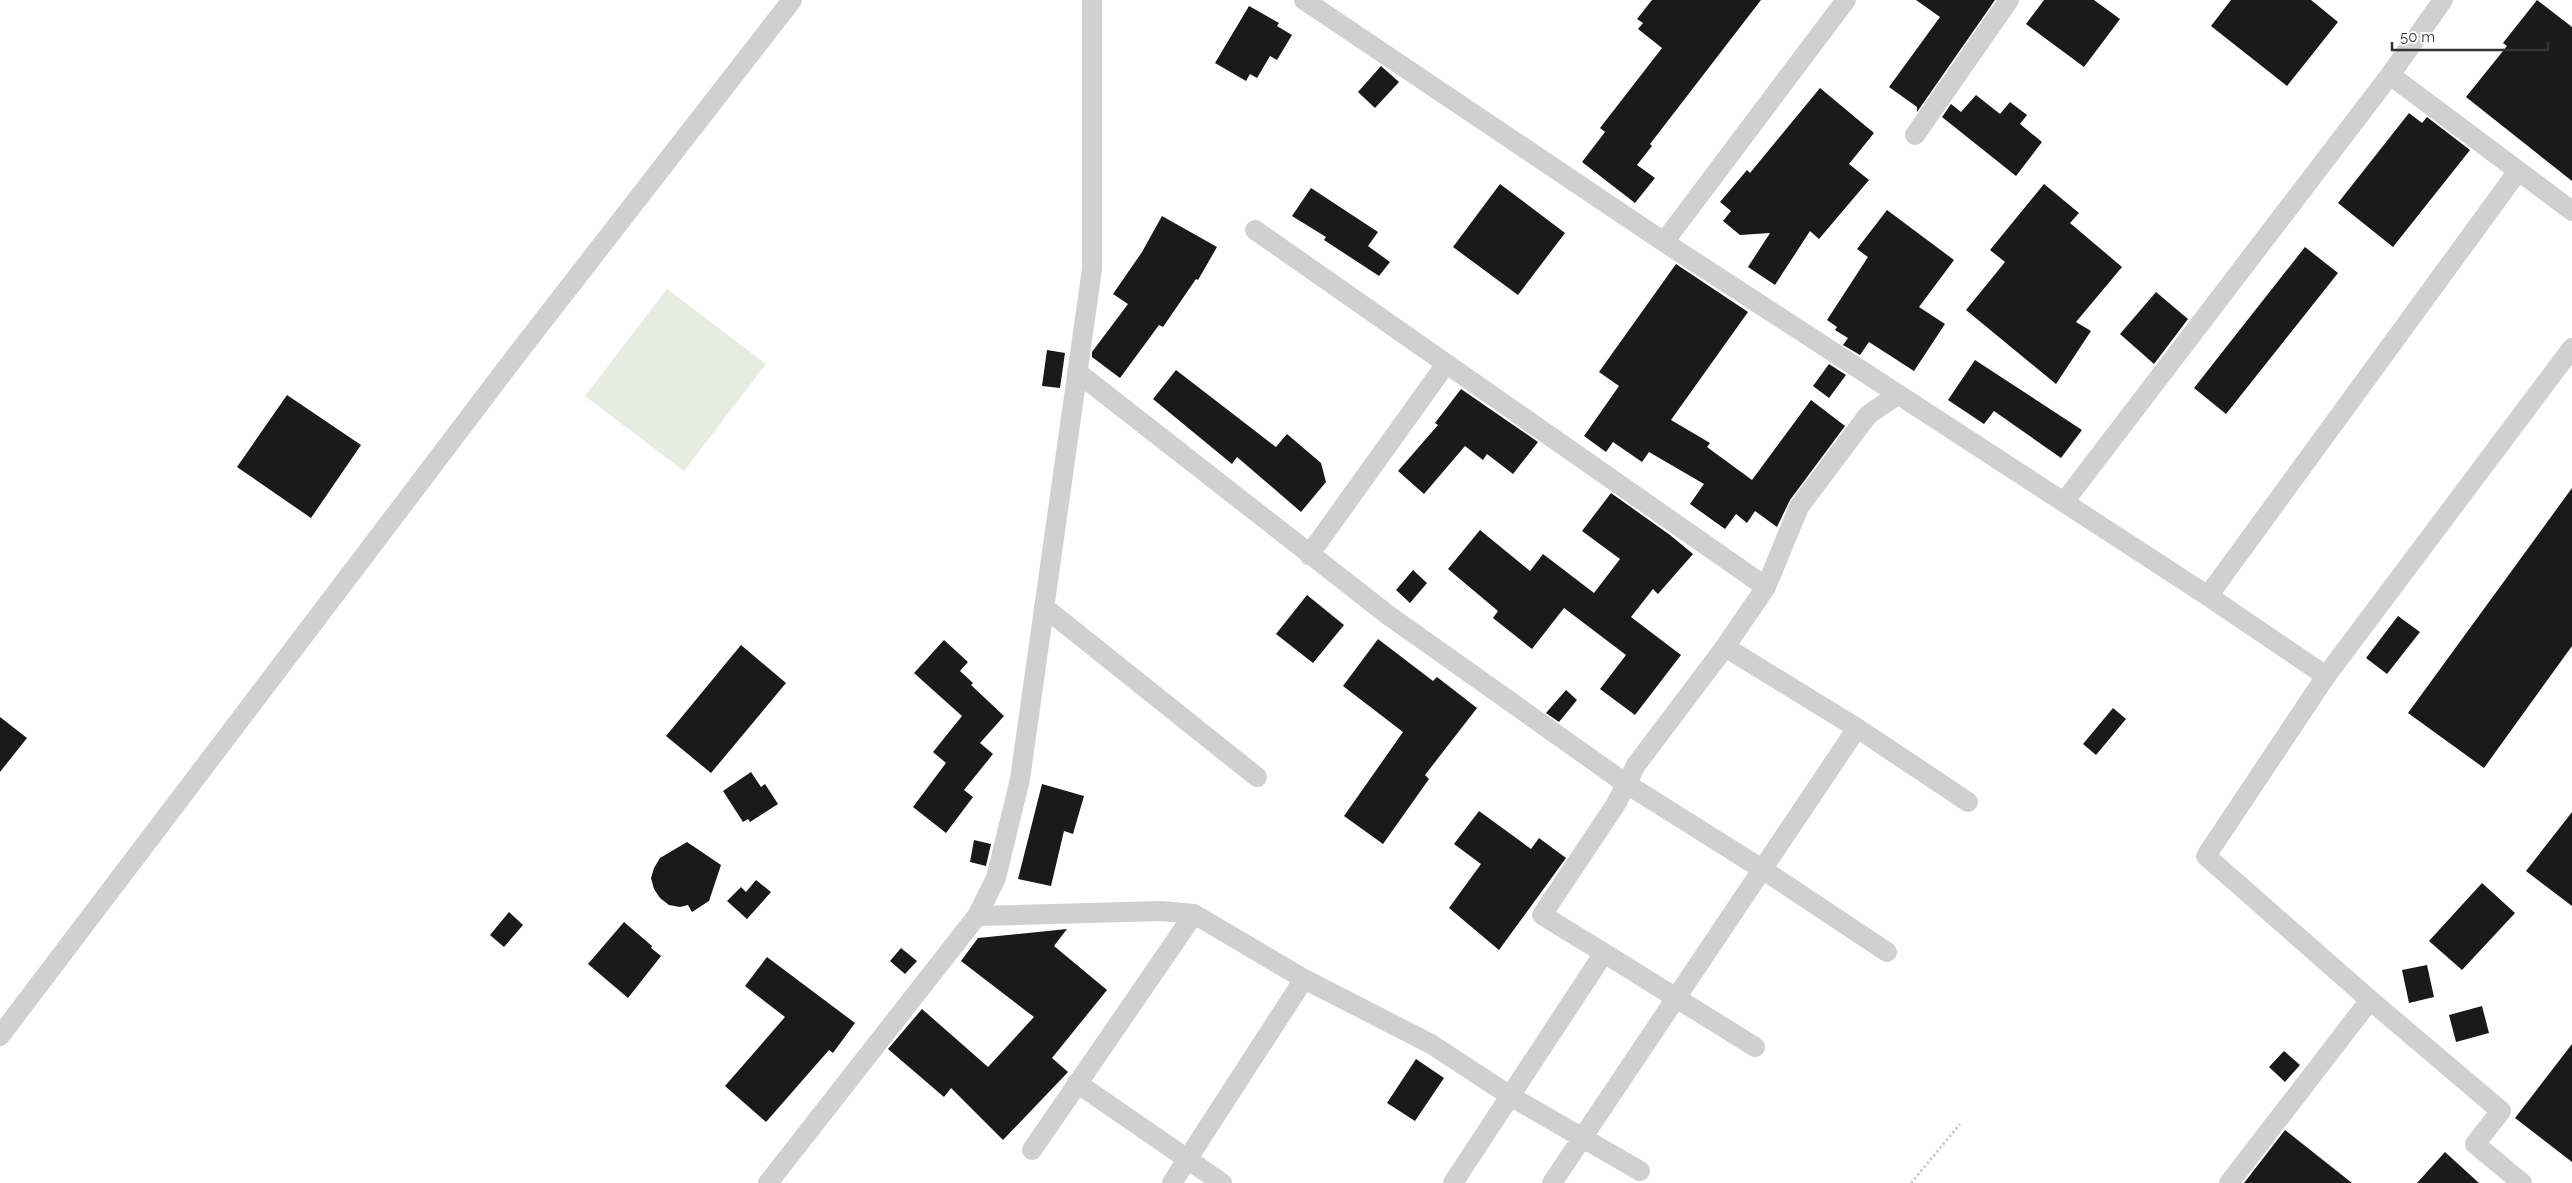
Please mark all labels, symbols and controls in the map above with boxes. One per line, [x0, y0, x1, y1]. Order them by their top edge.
scale bar [2392, 20, 2548, 52]
text: 50 m [2400, 28, 2435, 46]

